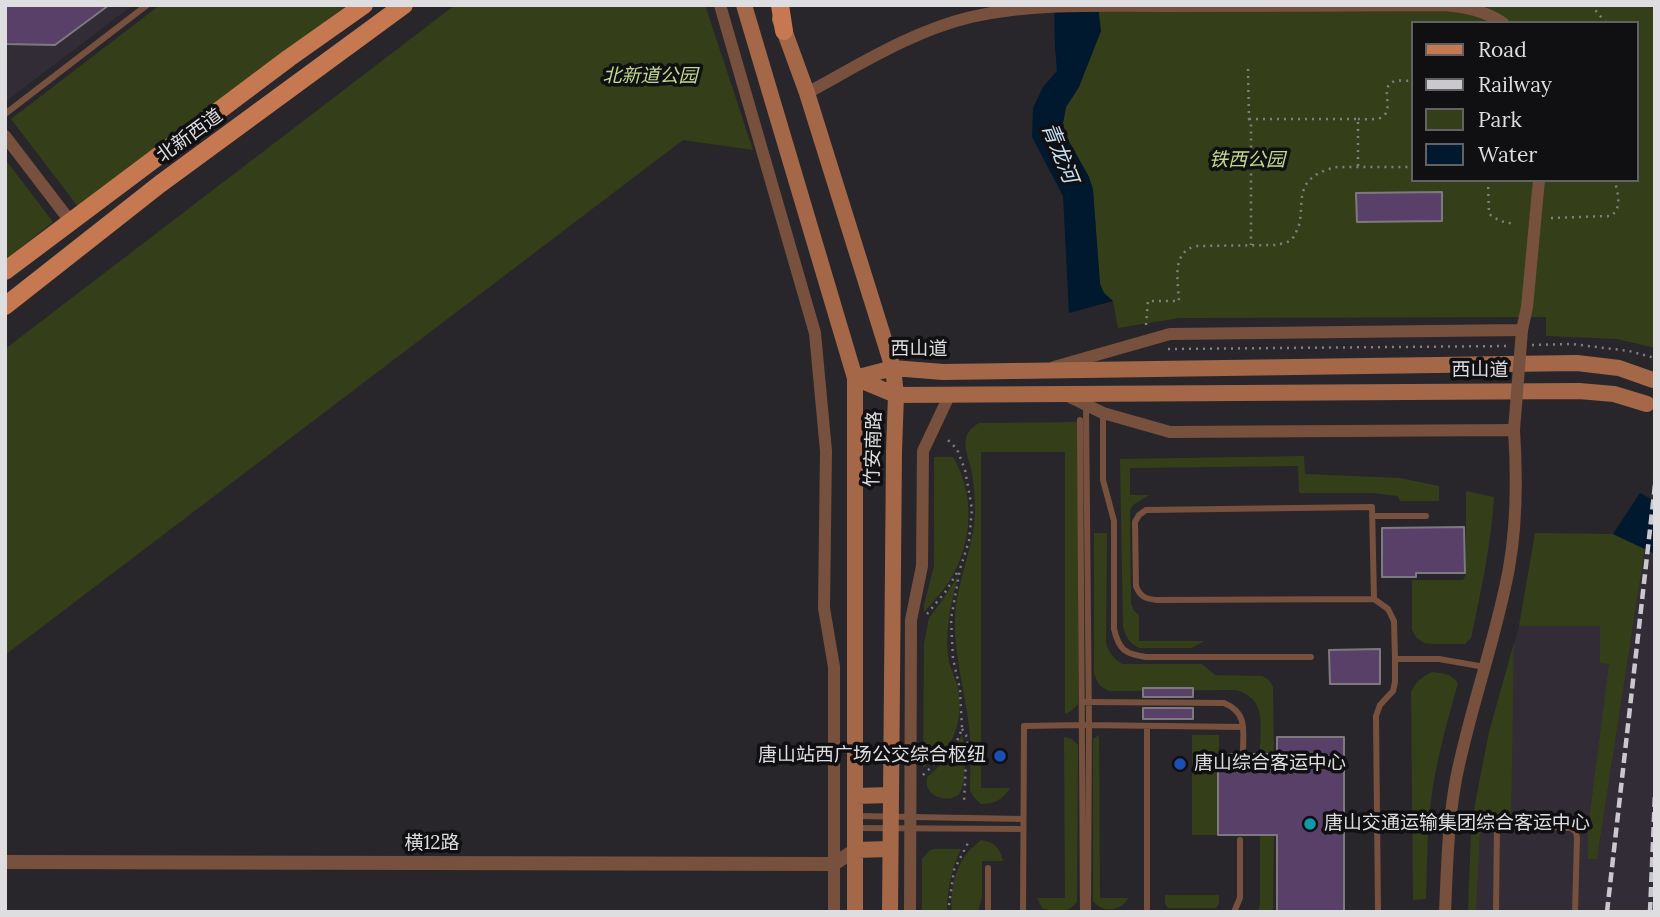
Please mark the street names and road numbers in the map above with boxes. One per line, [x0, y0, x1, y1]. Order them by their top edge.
street label: 北新西道 [153, 104, 227, 168]
street label: 西山道 [891, 339, 947, 361]
street label: 西山道 [1452, 360, 1508, 382]
street label: 竹安南路 [861, 411, 887, 487]
street label: 横12路 [404, 833, 460, 855]

